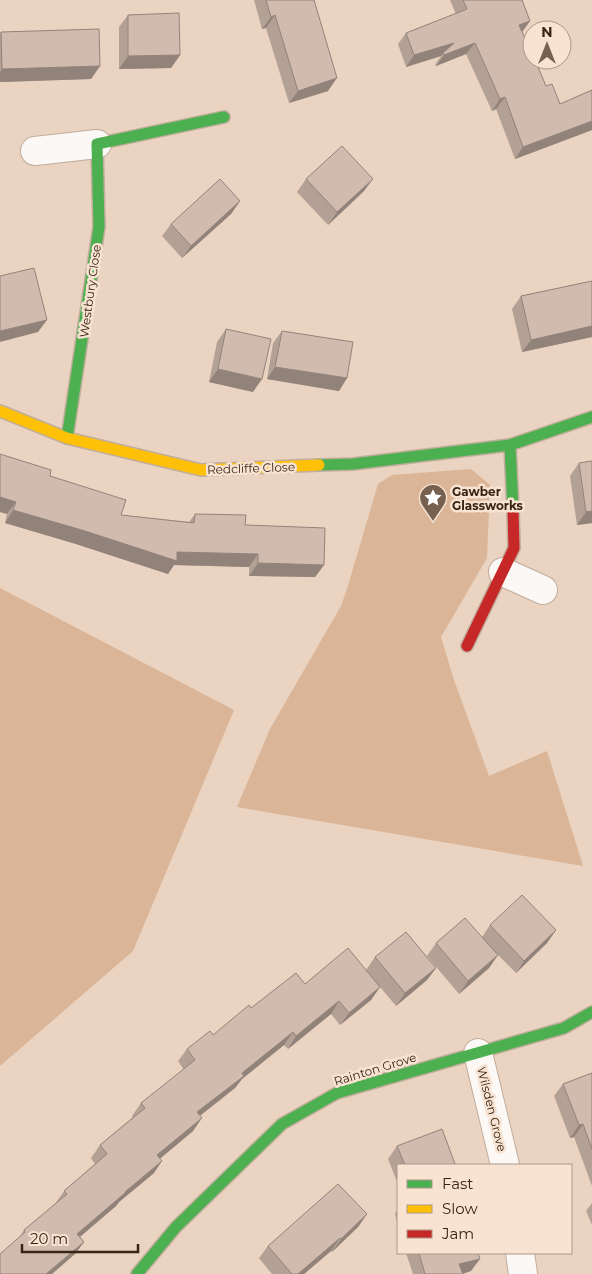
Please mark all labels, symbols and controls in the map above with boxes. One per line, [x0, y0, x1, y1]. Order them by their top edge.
north arrow [522, 20, 572, 70]
text: N [541, 23, 553, 41]
street label: Westbury Close [76, 244, 104, 338]
street label: Redcliffe Close [207, 459, 295, 477]
place icon: Gawber Glassworks [418, 483, 448, 522]
place label: Gawber Glassworks [452, 484, 524, 513]
street label: Rainton Grove [332, 1049, 418, 1089]
street label: Wilsden Grove [474, 1065, 510, 1153]
legend [397, 1164, 572, 1254]
text: Fast [442, 1174, 473, 1193]
text: Slow [442, 1199, 478, 1218]
scale bar [22, 1222, 139, 1254]
text: Jam [441, 1224, 474, 1243]
text: 20 m [30, 1229, 68, 1248]

